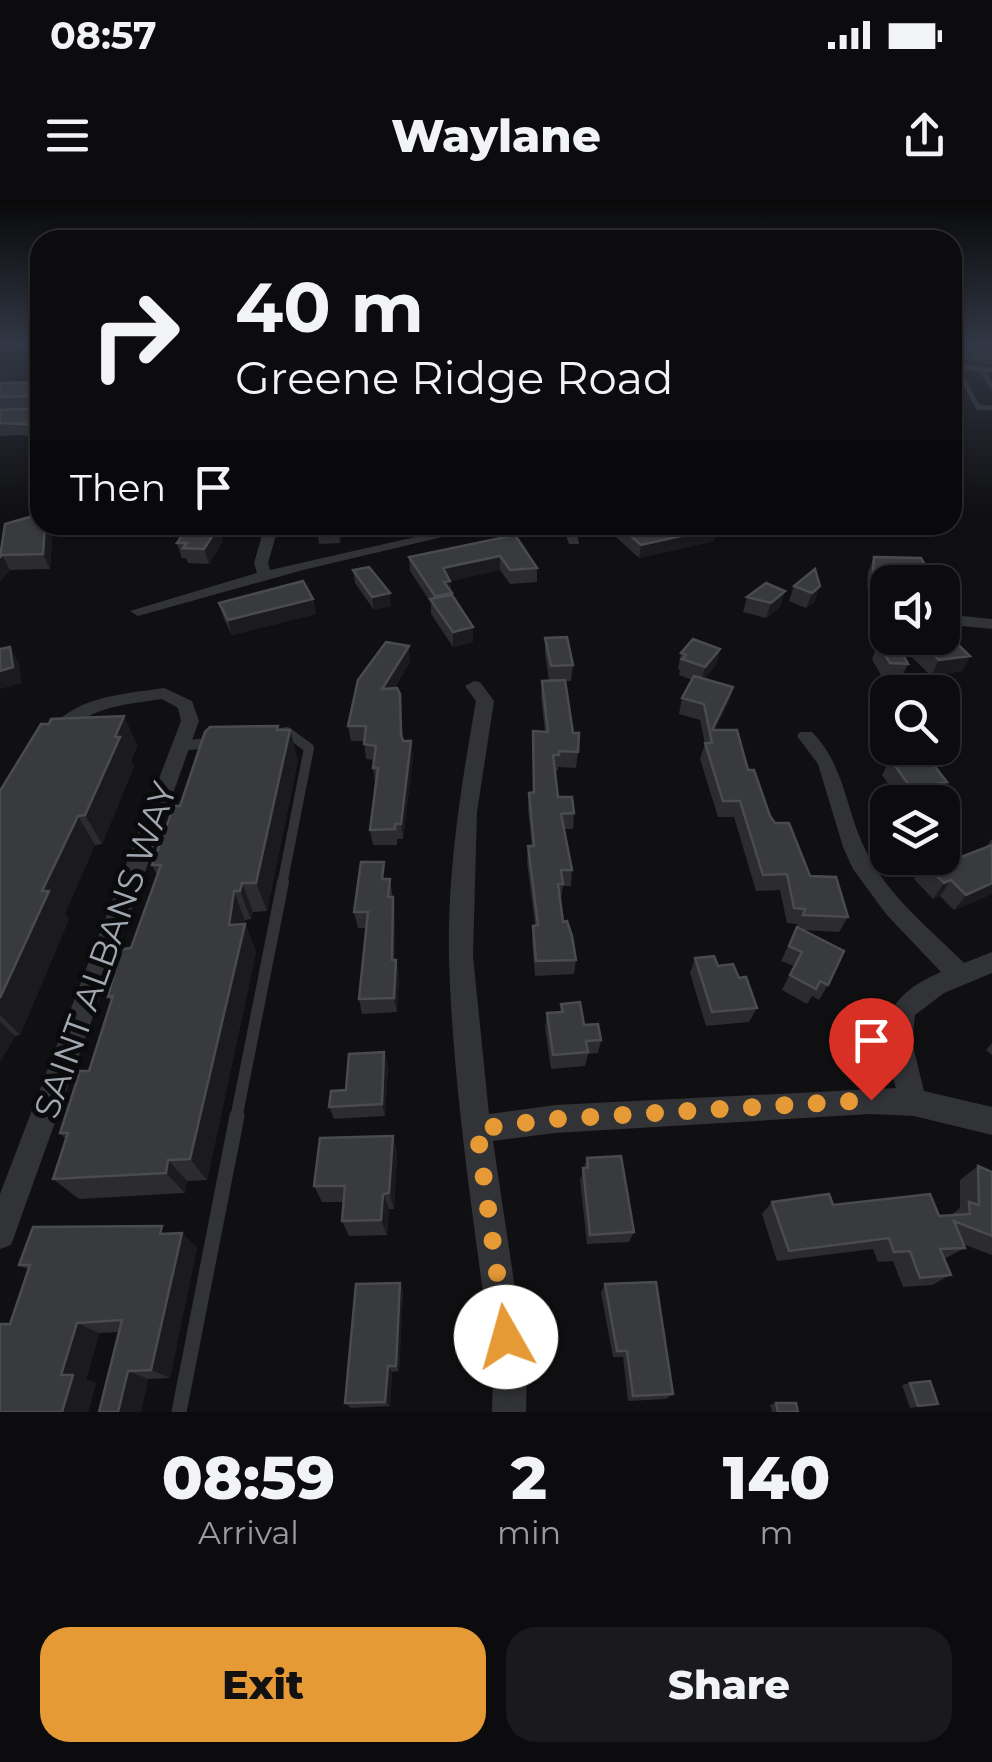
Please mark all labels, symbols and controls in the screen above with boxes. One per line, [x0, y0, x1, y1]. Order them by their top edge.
text: 08:57 [50, 12, 157, 59]
icon: menu [40, 108, 95, 163]
text: Waylane [391, 108, 601, 163]
icon: share [897, 108, 952, 163]
text: 40 m [235, 264, 424, 350]
icon: right [70, 270, 200, 400]
text: Greene Ridge Road [235, 350, 674, 405]
icon: arrive [186, 460, 241, 515]
text: Then [70, 464, 166, 511]
map controls [870, 565, 960, 875]
button: sound [870, 565, 960, 655]
button: search [870, 675, 960, 765]
street label: SAINT ALBANS WAY [24, 775, 186, 1124]
button: layers [870, 785, 960, 875]
pin [829, 998, 914, 1101]
icon: arrive [844, 1013, 899, 1068]
position arrow [454, 1285, 558, 1389]
text: 08:59 [162, 1441, 335, 1514]
text: 2 [511, 1441, 547, 1514]
text: 140 [723, 1441, 830, 1514]
text: Arrival [198, 1513, 299, 1552]
text: min [497, 1513, 561, 1552]
text: m [760, 1513, 794, 1552]
button: Exit [40, 1627, 486, 1742]
button: Share [506, 1627, 952, 1742]

